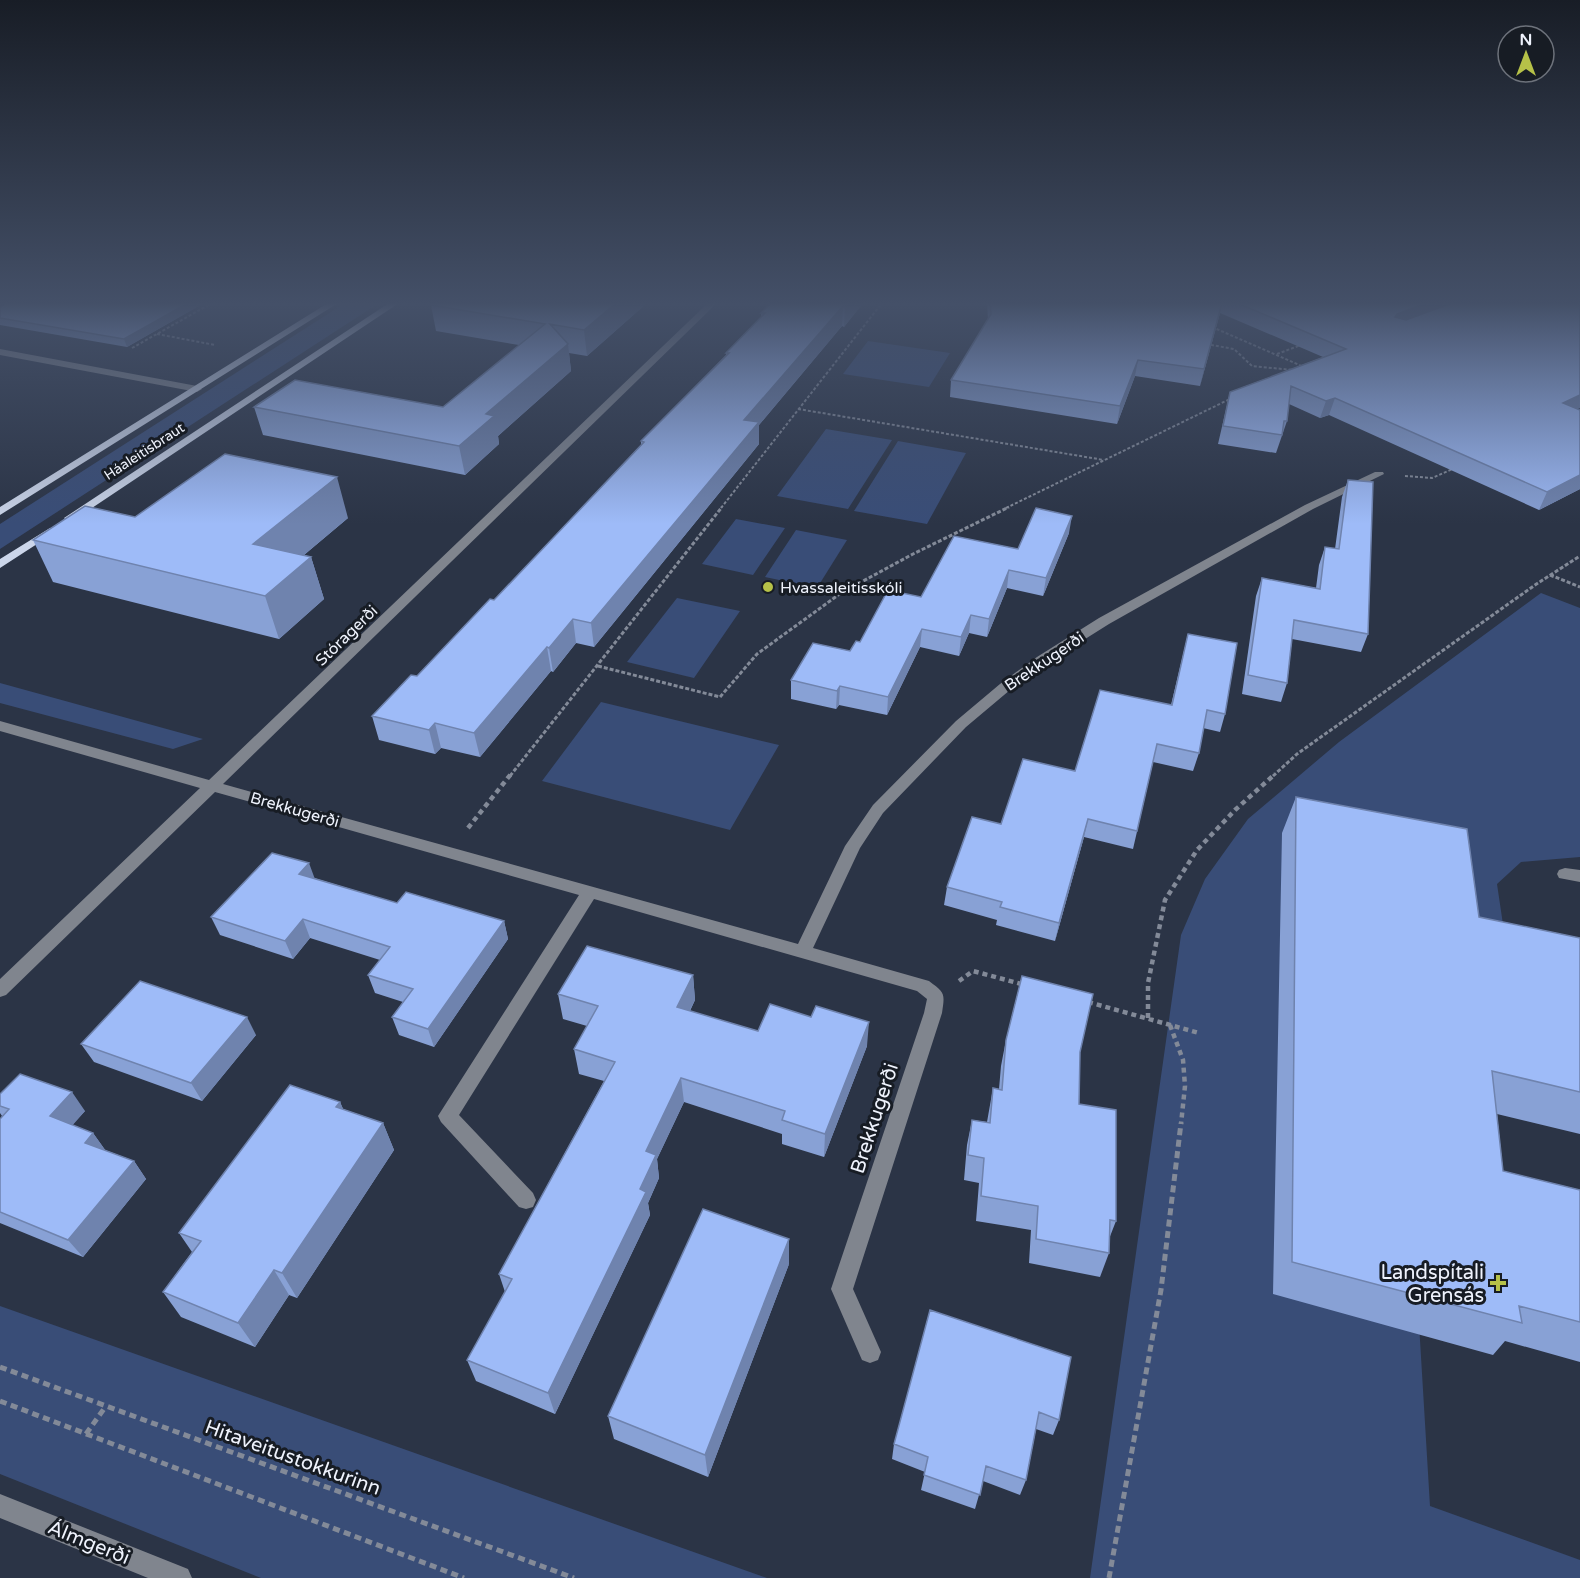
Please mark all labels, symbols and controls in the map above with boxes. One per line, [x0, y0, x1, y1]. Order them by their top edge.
north arrow [1496, 24, 1556, 84]
text: N [1520, 30, 1532, 50]
street label: Háaleitisbraut [101, 419, 188, 484]
place label: Hvassaleitisskóli [780, 578, 902, 598]
marker: Hvassaleitisskóli [761, 580, 775, 594]
street label: Stóragerði [311, 601, 382, 670]
street label: Brekkugerði [1001, 628, 1088, 696]
street label: Brekkugerði [248, 788, 342, 832]
street label: Brekkugerði [846, 1060, 904, 1176]
place label: Landspítali Grensás [1380, 1261, 1484, 1308]
marker: Landspítali Grensás [1489, 1274, 1507, 1292]
street label: Hitaveitustokkurinn [201, 1415, 384, 1501]
street label: Álmgerði [44, 1515, 133, 1570]

